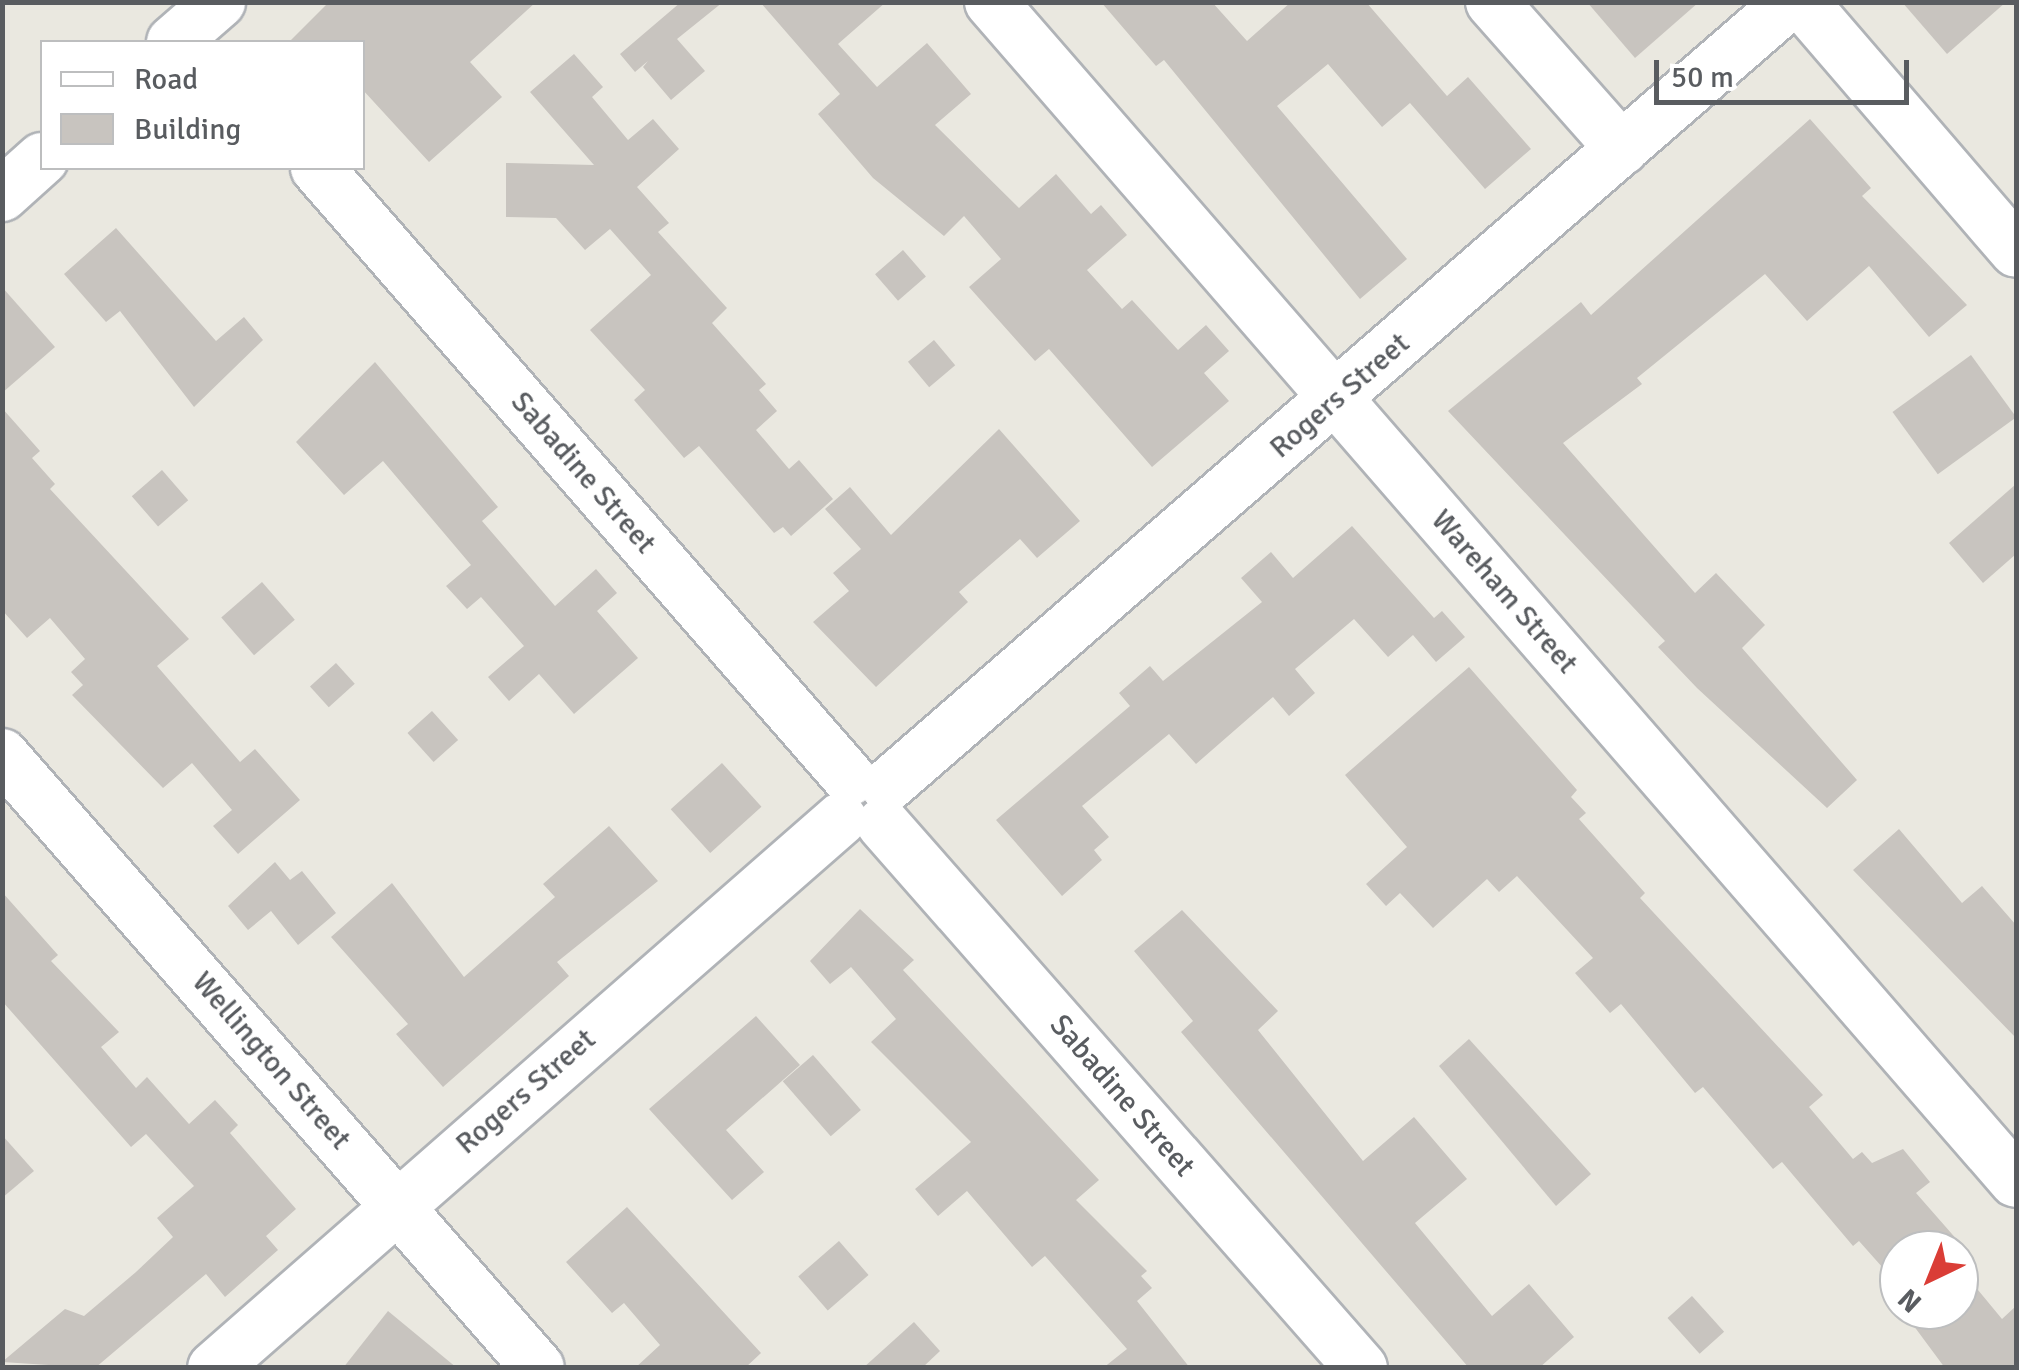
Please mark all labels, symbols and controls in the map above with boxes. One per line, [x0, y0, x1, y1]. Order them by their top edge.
legend [40, 40, 365, 170]
scale bar [1659, 40, 1914, 102]
text: 50 m [1671, 59, 1734, 96]
text: Road [134, 61, 198, 98]
text: Building [134, 111, 241, 148]
street label: Rogers Street [1263, 326, 1417, 466]
street label: Sabadine Street [503, 385, 663, 561]
street label: Wareham Street [1423, 503, 1585, 681]
street label: Wellington Street [184, 965, 358, 1157]
street label: Sabadine Street [1042, 1008, 1202, 1184]
street label: Rogers Street [449, 1022, 603, 1162]
north arrow [1879, 1230, 1979, 1330]
text: N [1891, 1281, 1929, 1320]

